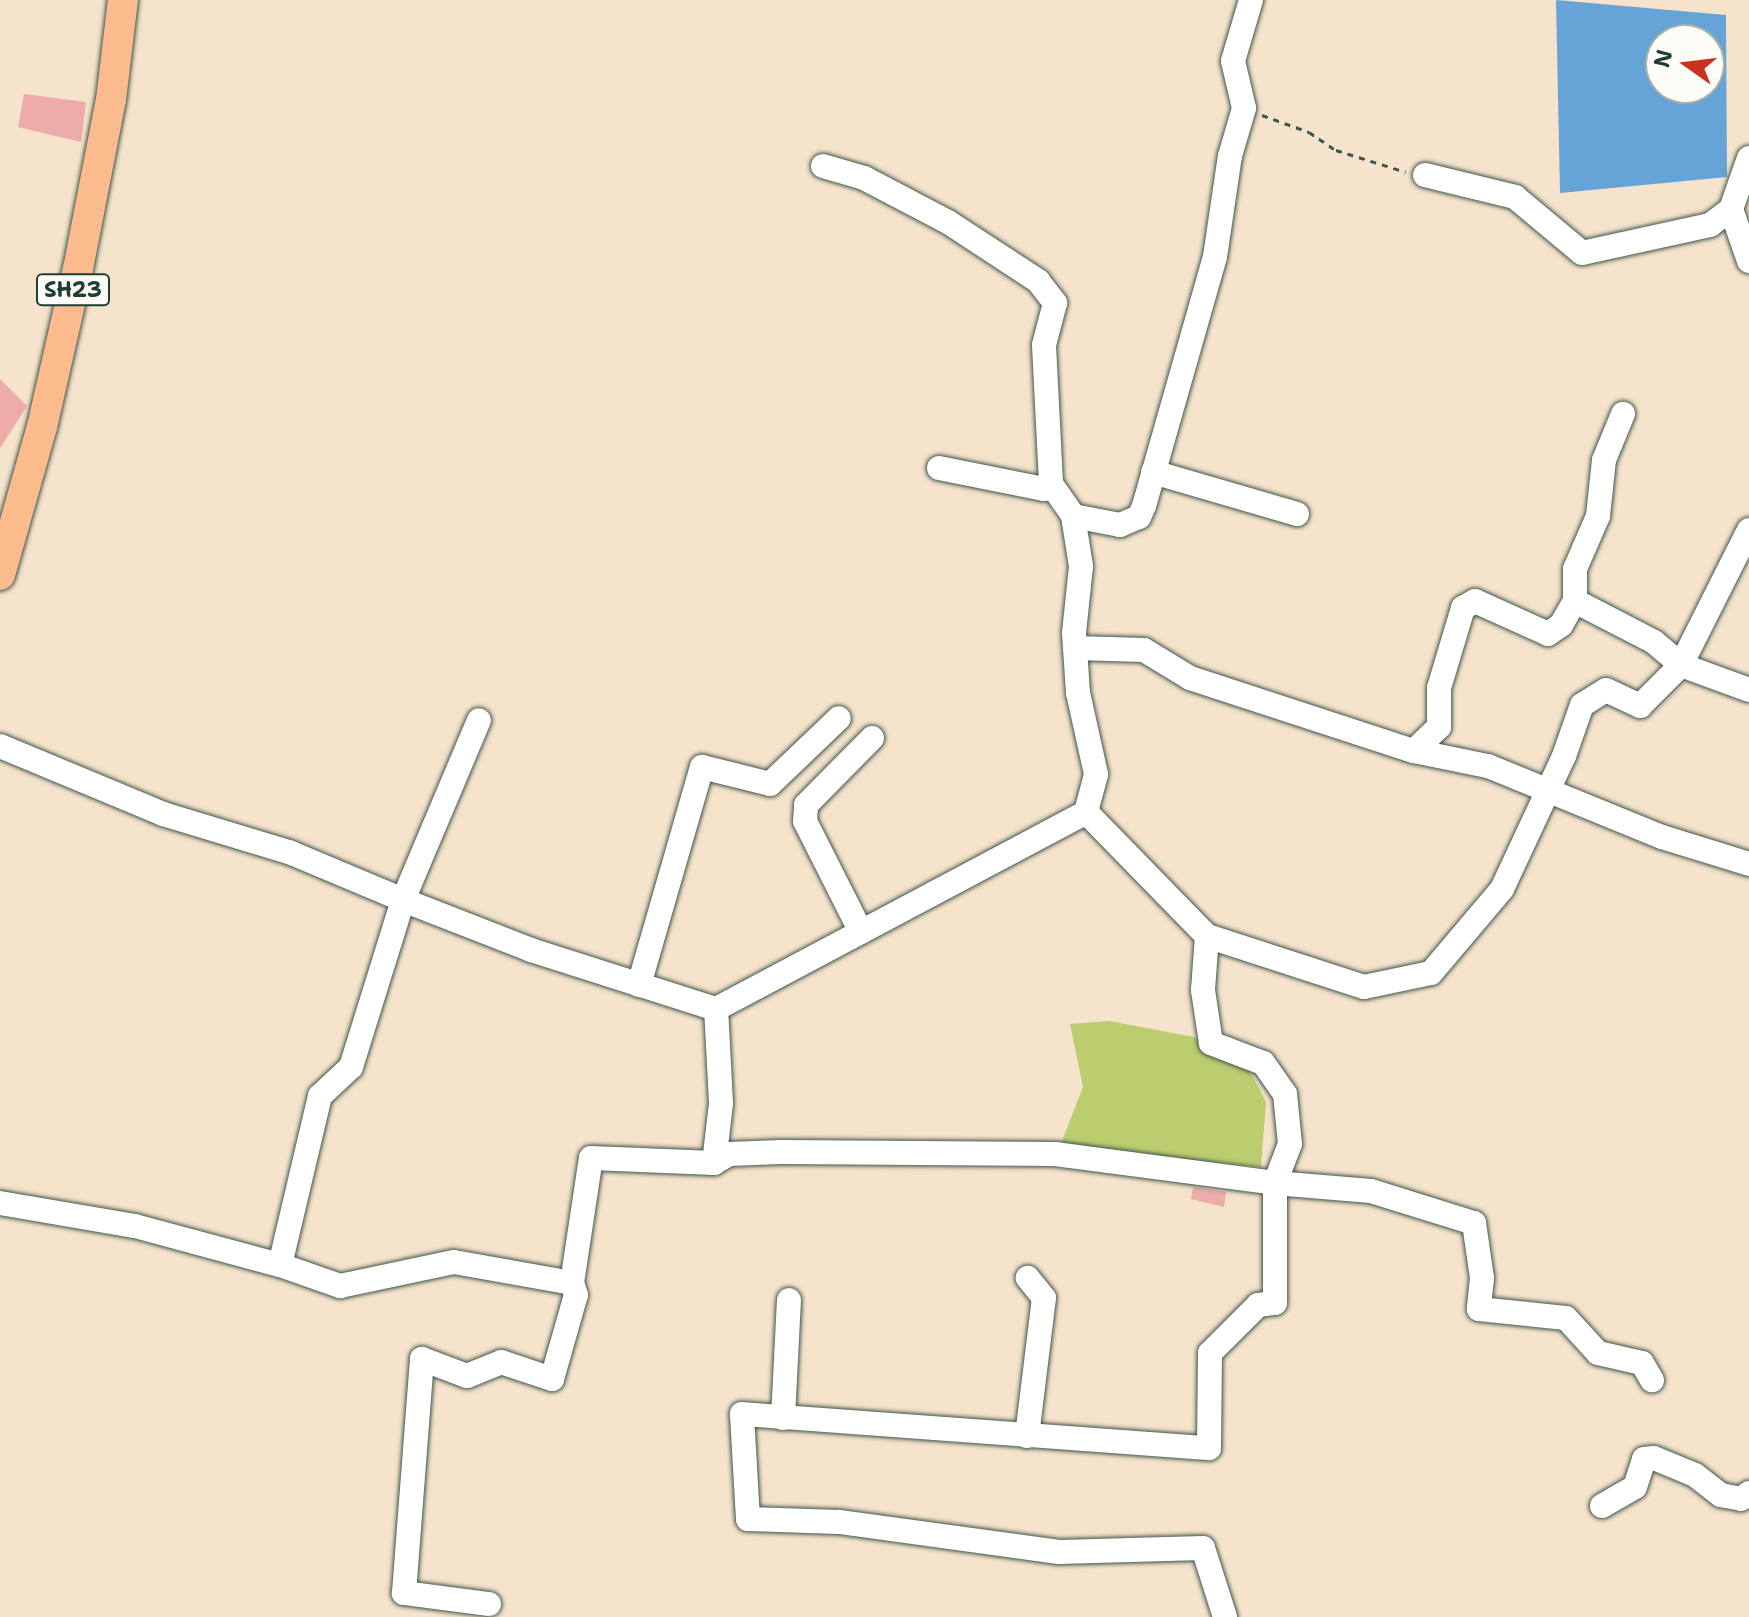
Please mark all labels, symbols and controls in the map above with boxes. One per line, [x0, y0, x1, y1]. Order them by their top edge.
north arrow [1645, 24, 1725, 104]
text: N [1647, 47, 1679, 71]
road number: SH23 [35, 272, 111, 308]

